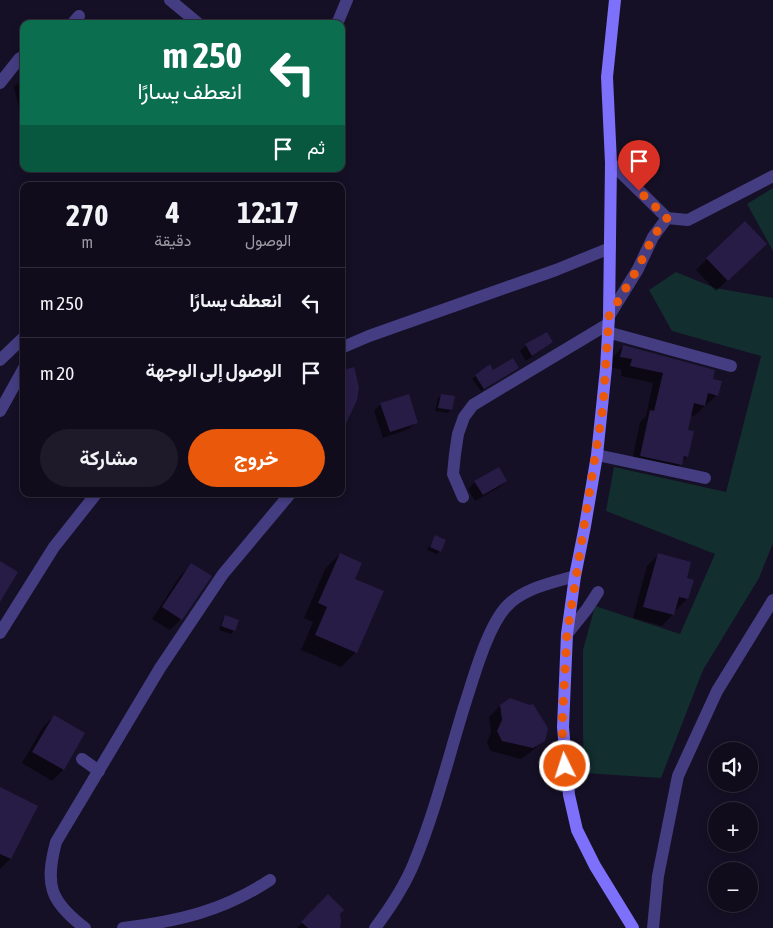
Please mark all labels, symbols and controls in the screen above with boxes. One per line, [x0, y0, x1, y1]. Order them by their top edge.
text: 250 m [163, 35, 242, 75]
icon: left [260, 40, 325, 105]
text: انعطف يسارًا [137, 78, 242, 104]
icon: arrive [269, 135, 297, 163]
text: ثم [307, 136, 325, 158]
pin [618, 140, 660, 191]
icon: arrive [625, 147, 653, 175]
text: 4 [166, 195, 180, 229]
text: 12:17 [237, 195, 299, 229]
text: 270 [66, 198, 108, 232]
text: دقيقة [154, 231, 191, 249]
text: الوصول [245, 231, 291, 249]
text: m [81, 233, 93, 251]
text: انعطف يسارًا [189, 289, 282, 311]
icon: left [297, 289, 325, 317]
text: 250 m [40, 292, 83, 314]
text: الوصول إلى الوجهة [145, 359, 282, 381]
icon: arrive [297, 359, 325, 387]
text: 20 m [40, 362, 74, 384]
button: مشاركة [40, 429, 178, 487]
button: خروج [188, 429, 325, 487]
position arrow [538, 739, 590, 791]
map controls [708, 742, 758, 912]
button: sound [708, 742, 758, 792]
button: + [708, 802, 758, 852]
button: − [708, 862, 758, 912]

